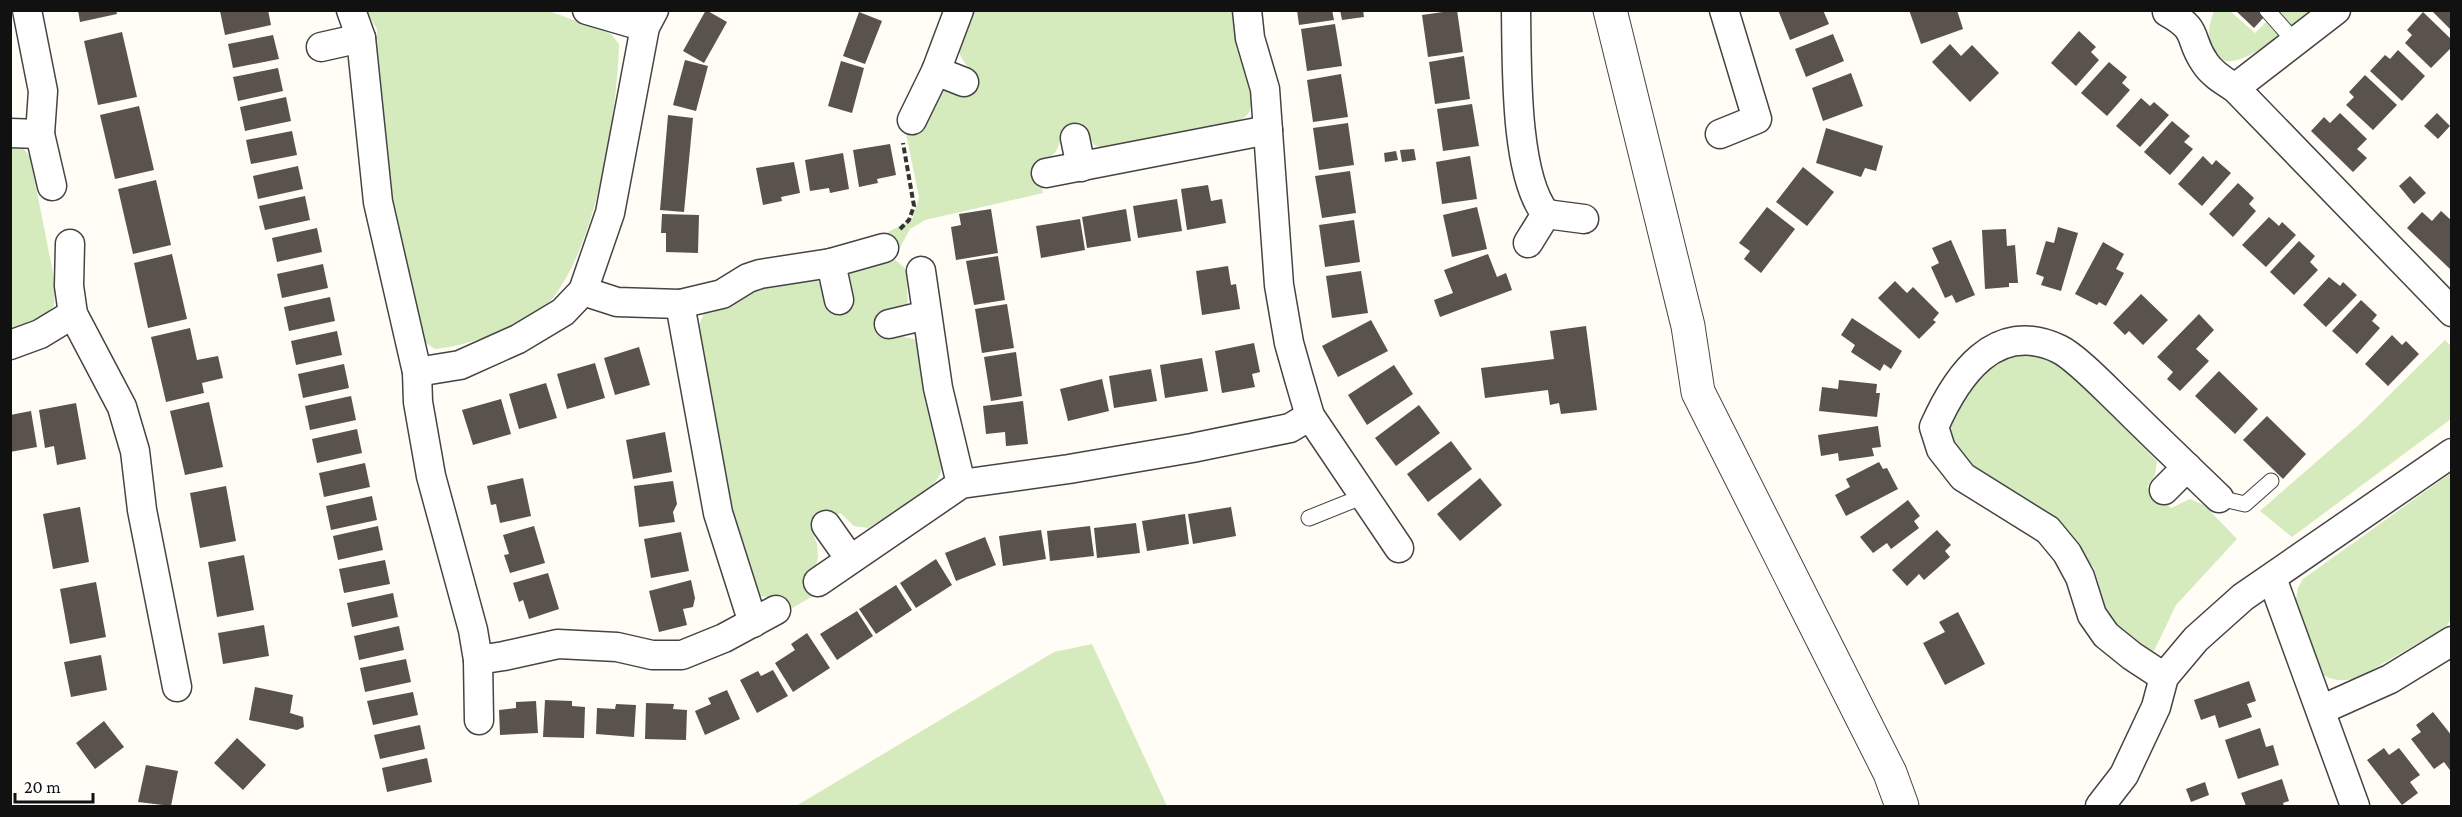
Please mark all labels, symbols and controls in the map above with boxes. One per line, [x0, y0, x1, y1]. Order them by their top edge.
scale bar [15, 766, 93, 804]
text: 20 m [24, 777, 61, 797]

